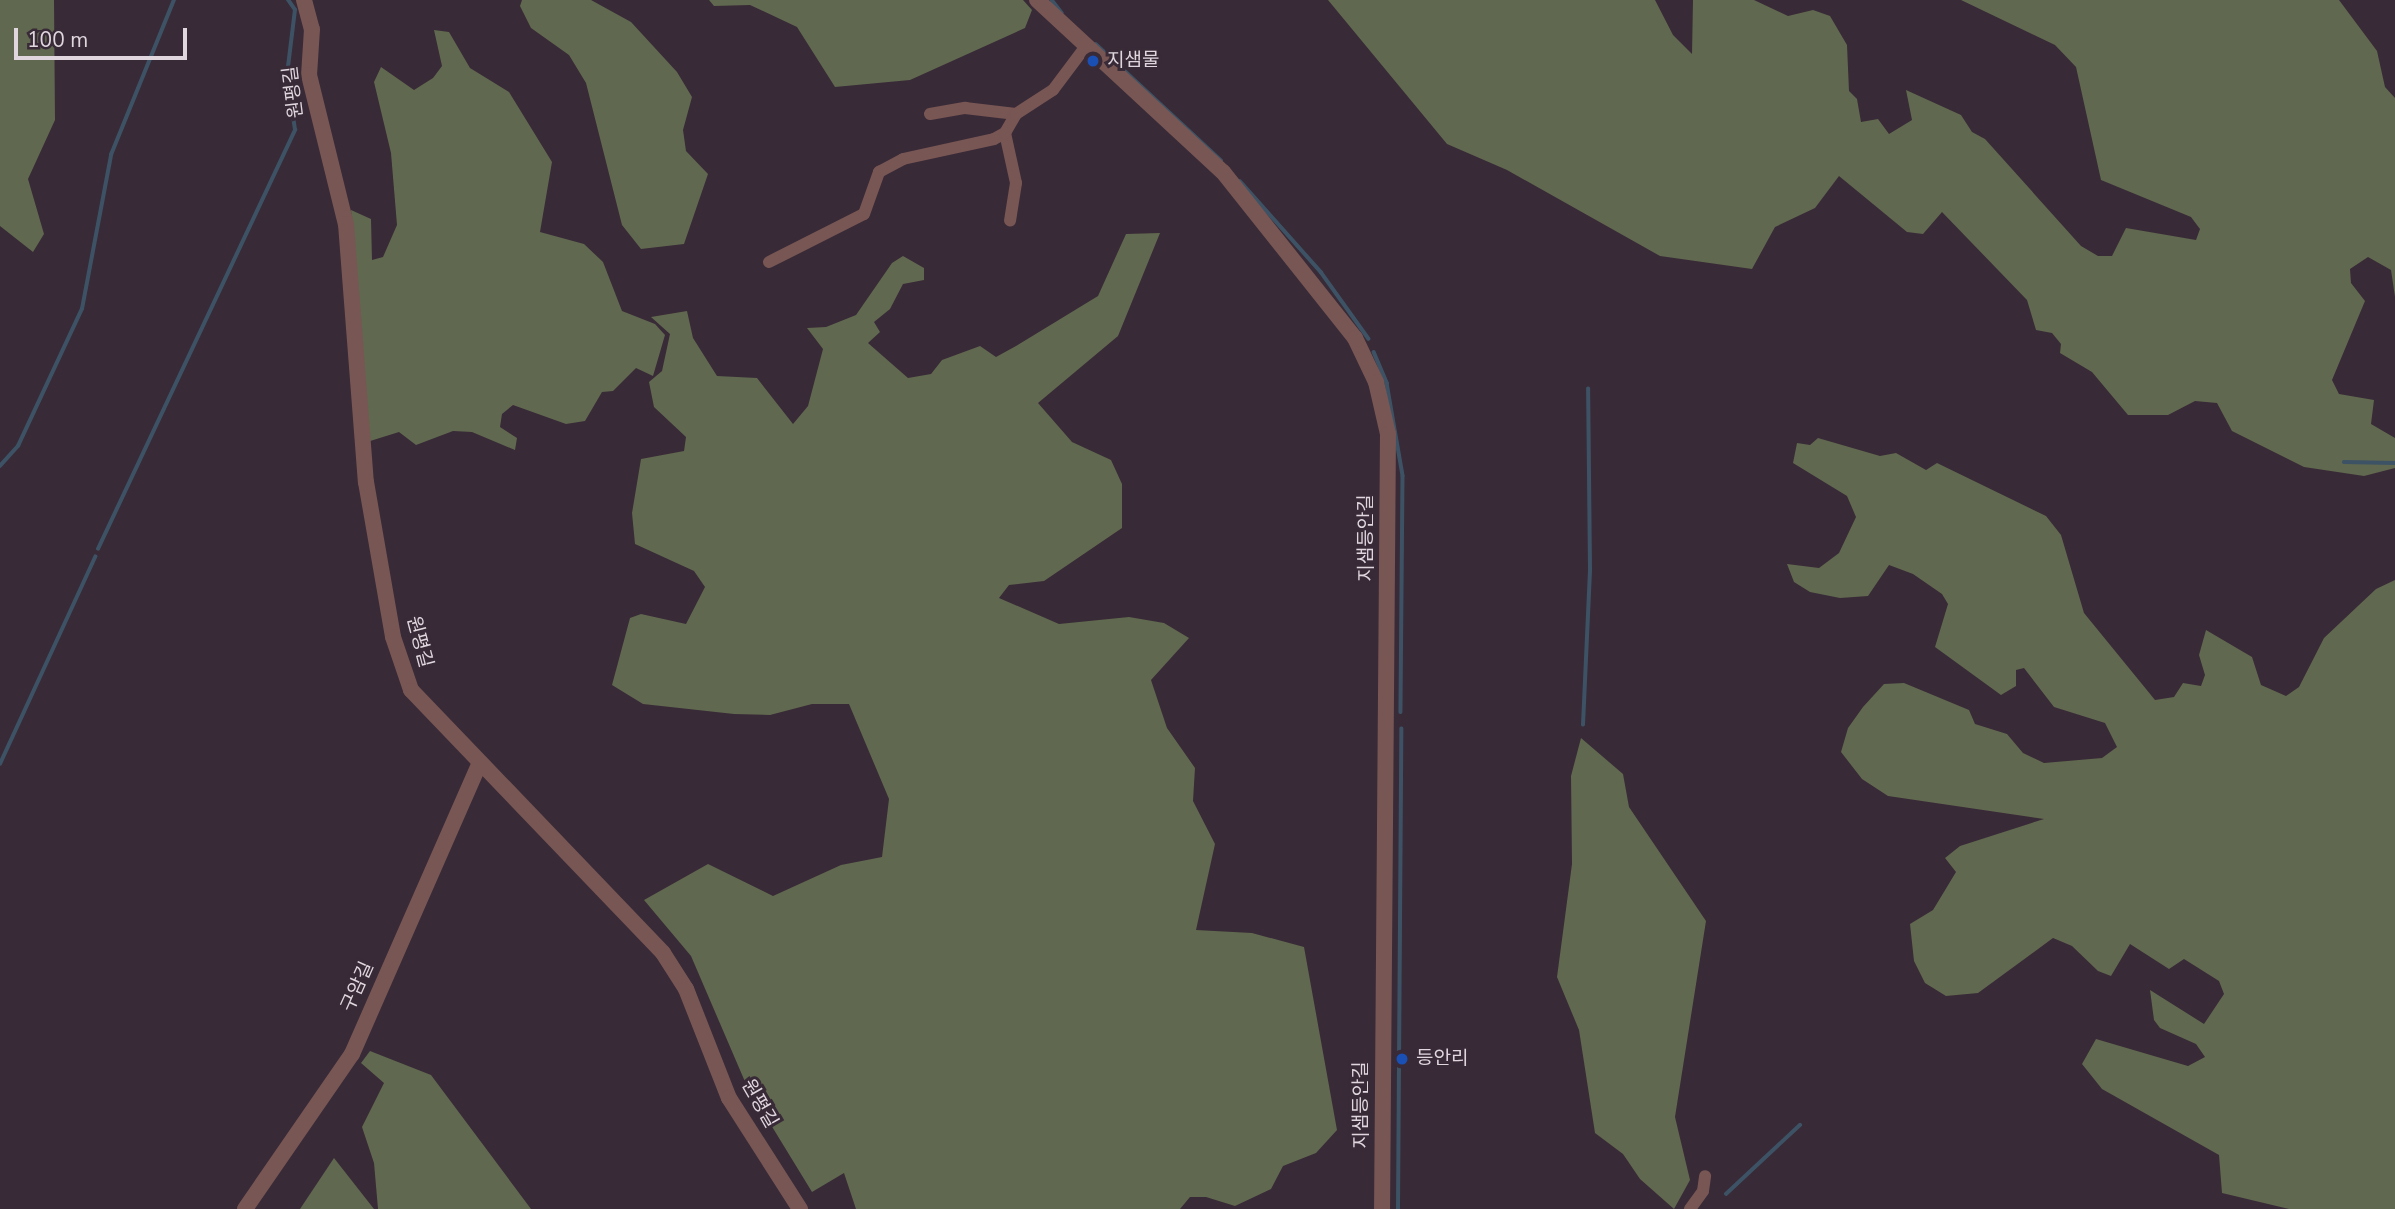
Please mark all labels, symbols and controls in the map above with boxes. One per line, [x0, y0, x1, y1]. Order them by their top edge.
scale bar [18, 14, 191, 58]
text: 100 m [27, 26, 88, 54]
place label: 지샘물 [1107, 50, 1159, 72]
marker: 지샘물 [1085, 53, 1101, 69]
street label: 원평길 [279, 65, 309, 119]
street label: 지샘등안길 [1356, 494, 1378, 582]
street label: 원평길 [401, 614, 437, 670]
street label: 구암길 [337, 958, 379, 1016]
place label: 등안리 [1416, 1048, 1468, 1070]
marker: 등안리 [1394, 1051, 1410, 1067]
street label: 지샘등안길 [1351, 1061, 1373, 1149]
street label: 원평길 [736, 1076, 782, 1132]

